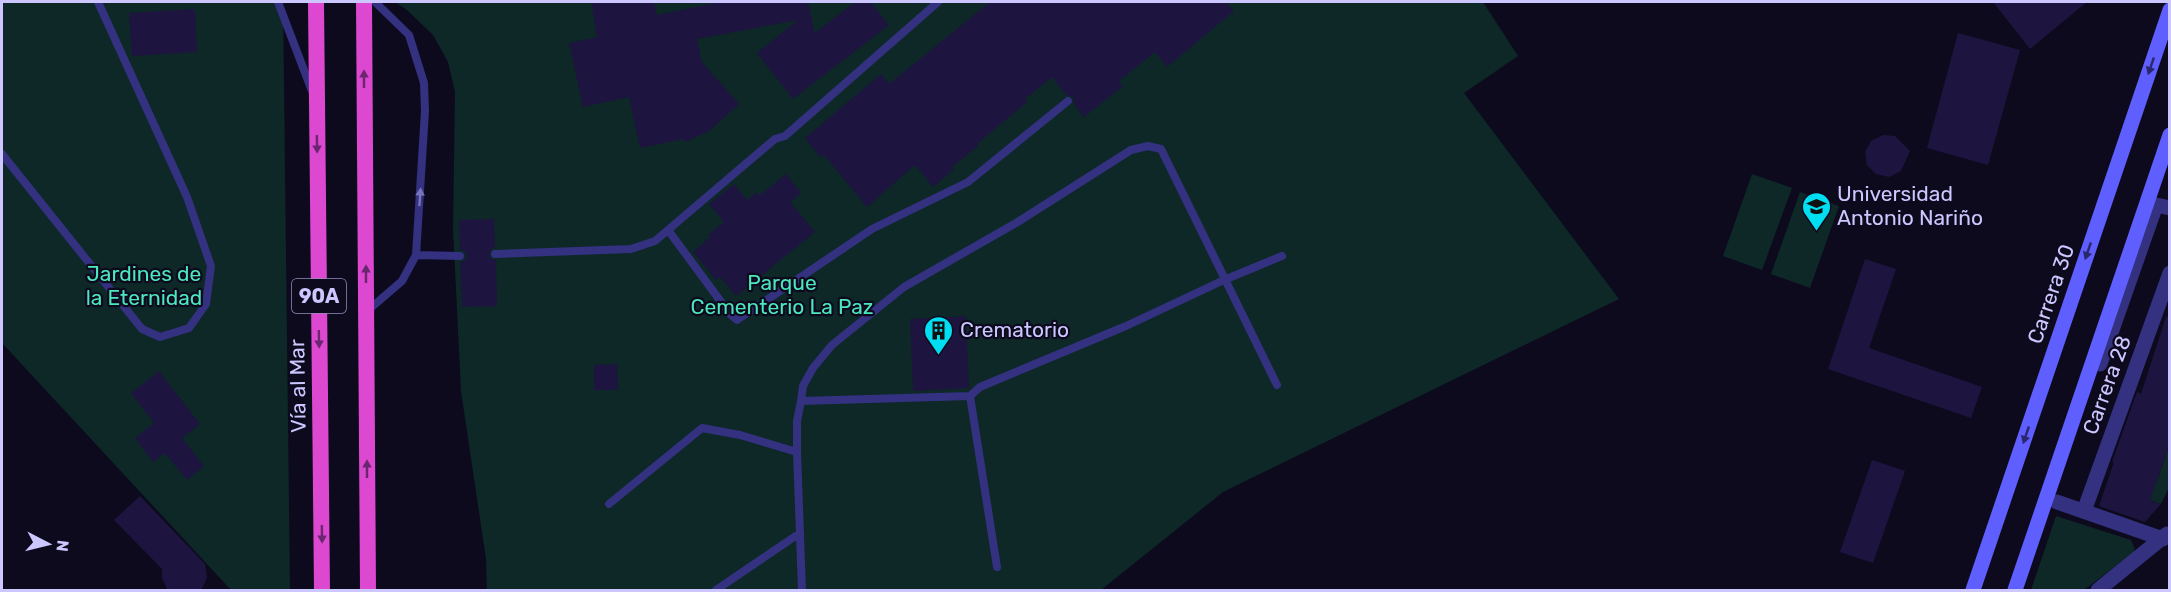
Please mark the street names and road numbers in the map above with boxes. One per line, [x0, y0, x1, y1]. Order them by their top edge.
street label: Carrera 30 [2022, 241, 2079, 347]
road number: 90A [292, 279, 346, 313]
street label: Carrera 28 [2077, 332, 2136, 438]
street label: Vía al Mar [284, 339, 311, 433]

